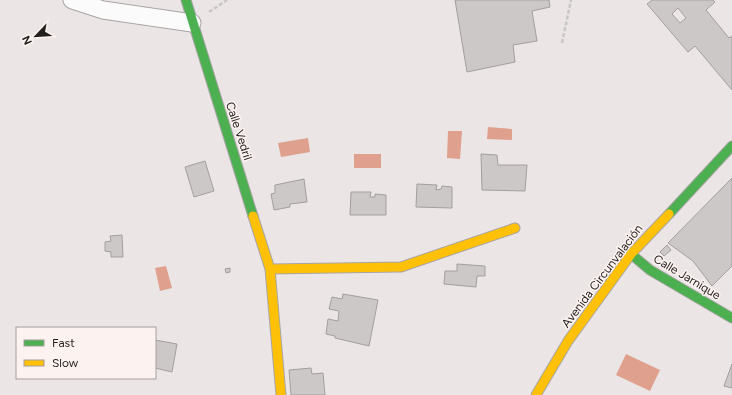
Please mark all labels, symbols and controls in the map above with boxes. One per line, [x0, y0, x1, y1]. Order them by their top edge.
north arrow [16, 16, 56, 56]
text: N [20, 33, 35, 47]
street label: Calle Vedril [223, 100, 255, 162]
street label: Avenida Circunvalación [559, 221, 646, 330]
street label: Calle Jarnique [651, 252, 723, 303]
legend [16, 327, 156, 379]
text: Fast [52, 336, 75, 350]
text: Slow [52, 356, 79, 370]

